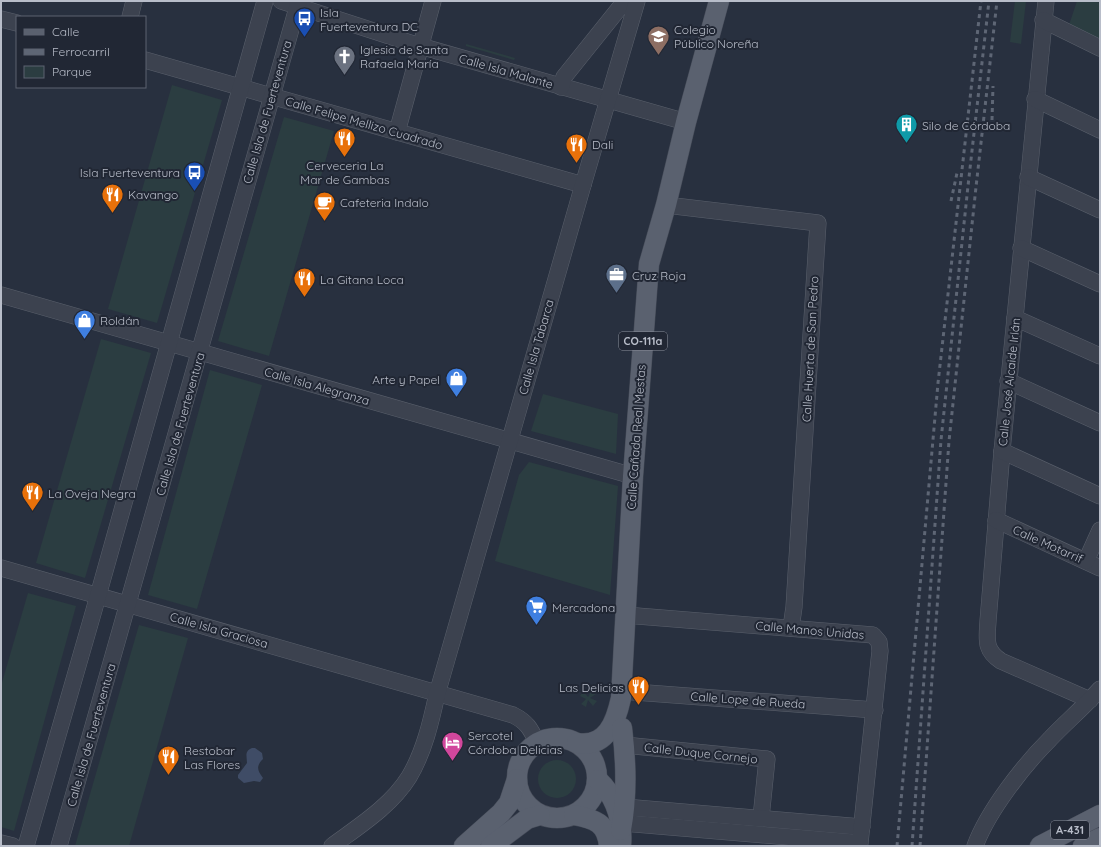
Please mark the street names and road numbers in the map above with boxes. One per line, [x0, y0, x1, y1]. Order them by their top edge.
street label: Calle Isla de Fuerteventura [239, 39, 295, 185]
street label: Calle Isla Malante [457, 50, 555, 92]
street label: Calle Felipe Mellizo Cuadrado [284, 93, 444, 153]
street label: Calle Huerta de San Pedro [799, 276, 821, 422]
street label: Calle Isla Tabarca [515, 298, 557, 396]
street label: Calle José Alcaide Irlán [995, 317, 1023, 447]
road number: CO-111a [619, 332, 667, 350]
street label: Calle Isla de Fuerteventura [152, 351, 208, 497]
street label: Calle Isla Alegranza [263, 364, 371, 408]
street label: Calle Cañada Real Mestas [623, 364, 649, 510]
street label: Calle Motarrif [1011, 522, 1086, 566]
street label: Calle Isla Graciosa [168, 609, 270, 651]
street label: Calle Manos Unidas [755, 618, 865, 642]
street label: Calle Isla de Fuerteventura [63, 662, 119, 808]
street label: Calle Lope de Rueda [690, 689, 806, 711]
street label: Calle Duque Cornejo [643, 740, 759, 766]
road number: A-431 [1051, 821, 1089, 839]

